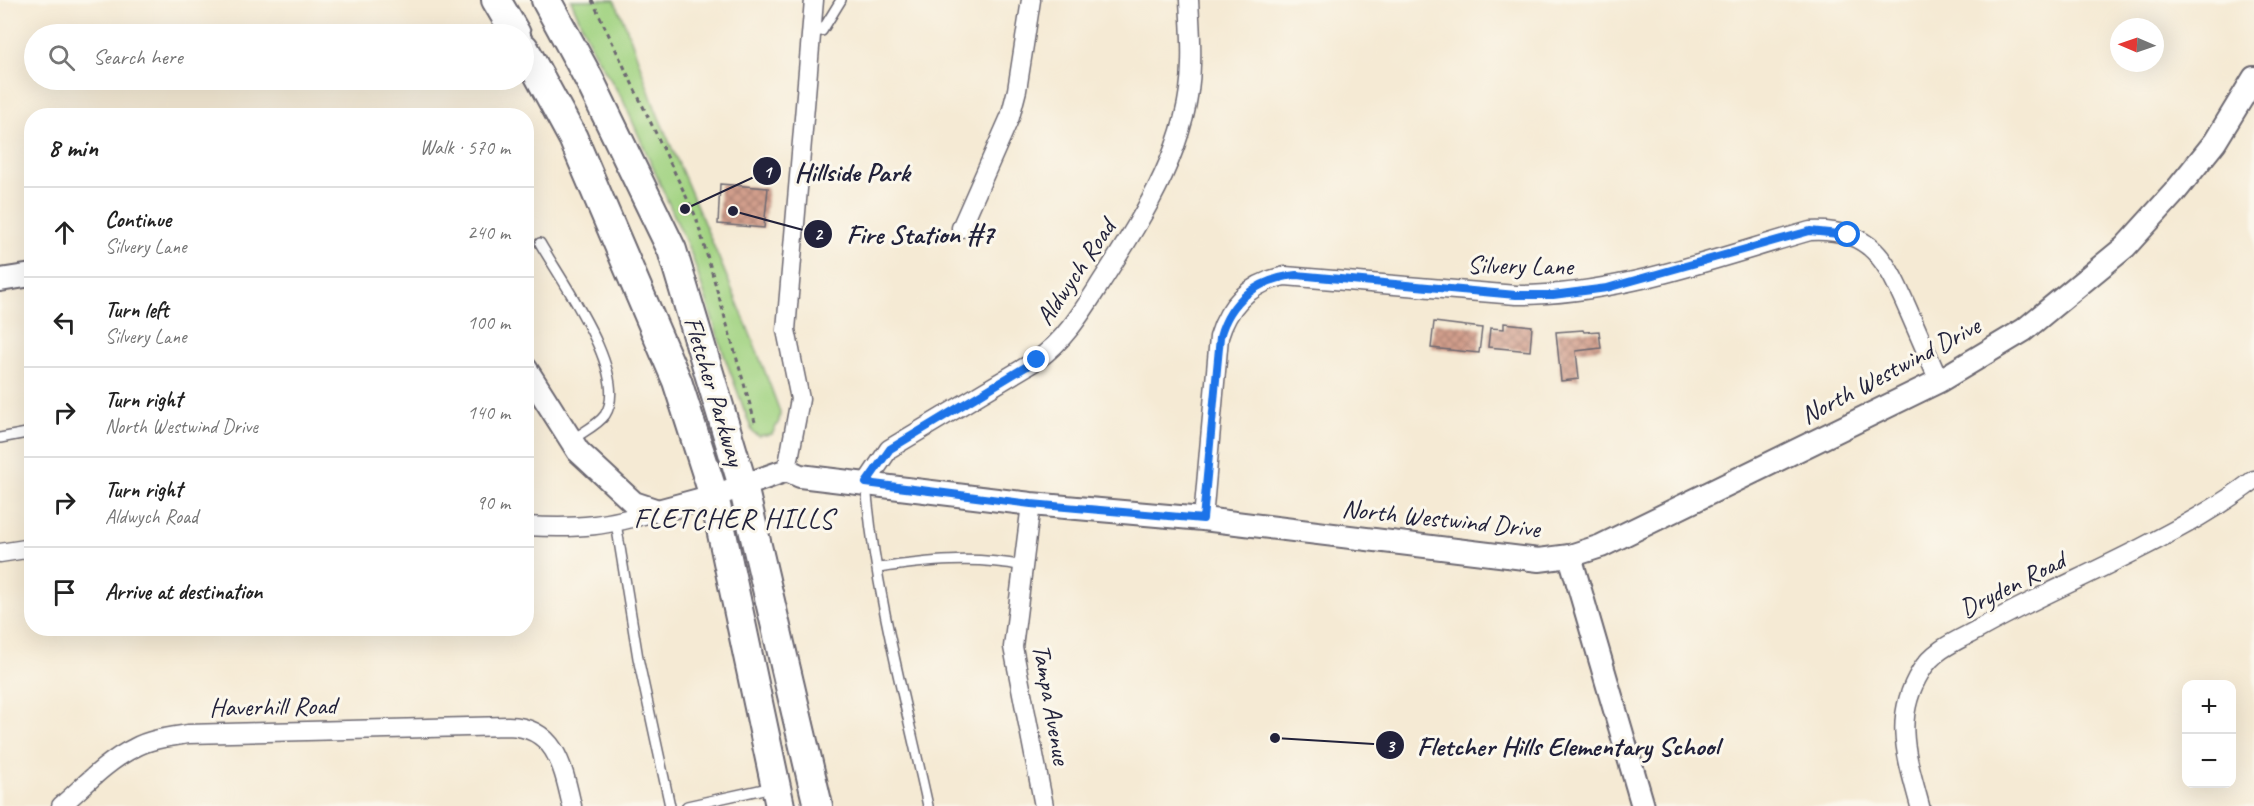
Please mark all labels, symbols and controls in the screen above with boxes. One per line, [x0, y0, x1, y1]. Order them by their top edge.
north arrow [2110, 18, 2164, 72]
search box [24, 24, 534, 90]
icon: search [45, 41, 78, 74]
text: Search here [93, 43, 183, 71]
text: 8 min [48, 131, 98, 164]
text: Walk · 570 m [420, 135, 510, 160]
callout: Hillside Park [752, 149, 921, 194]
text: Hillside Park [794, 155, 913, 189]
text: 1 [763, 161, 773, 183]
text: Continue [105, 206, 171, 234]
street label: Aldwych Road [1028, 210, 1125, 332]
callout: Fire Station #7 [803, 211, 1006, 256]
icon: ahead [48, 216, 81, 249]
text: Fire Station #7 [846, 217, 996, 251]
text: 240 m [467, 220, 510, 245]
route start [1834, 221, 1860, 247]
text: 2 [814, 223, 824, 245]
text: Silvery Lane [105, 234, 186, 259]
street label: Silvery Lane [1467, 248, 1576, 283]
text: Turn left [105, 296, 169, 324]
icon: left [48, 306, 81, 339]
street label: North Westwind Drive [1795, 309, 1987, 432]
text: 100 m [467, 310, 510, 335]
street label: Fletcher Parkway [676, 313, 753, 472]
text: Silvery Lane [105, 324, 186, 349]
route end [1023, 346, 1049, 372]
text: Turn right [105, 386, 182, 414]
icon: right [48, 396, 81, 429]
text: 140 m [467, 400, 510, 425]
text: North Westwind Drive [105, 414, 258, 439]
text: Turn right [105, 476, 182, 504]
icon: right [48, 486, 81, 519]
text: 90 m [476, 490, 510, 515]
street label: North Westwind Drive [1340, 492, 1543, 545]
district label: FLETCHER HILLS [634, 501, 838, 536]
text: Aldwych Road [105, 504, 198, 529]
street label: Dryden Road [1954, 542, 2074, 625]
icon: arrive [48, 576, 81, 609]
text: Arrive at destination [105, 578, 262, 606]
street label: Tampa Avenue [1025, 641, 1079, 768]
map controls [2182, 680, 2236, 788]
button: + [2182, 680, 2236, 734]
street label: Haverhill Road [209, 689, 341, 724]
callout: Fletcher Hills Elementary School [1375, 723, 1731, 768]
text: Fletcher Hills Elementary School [1417, 729, 1724, 763]
button: − [2182, 734, 2236, 788]
text: 3 [1386, 735, 1396, 757]

